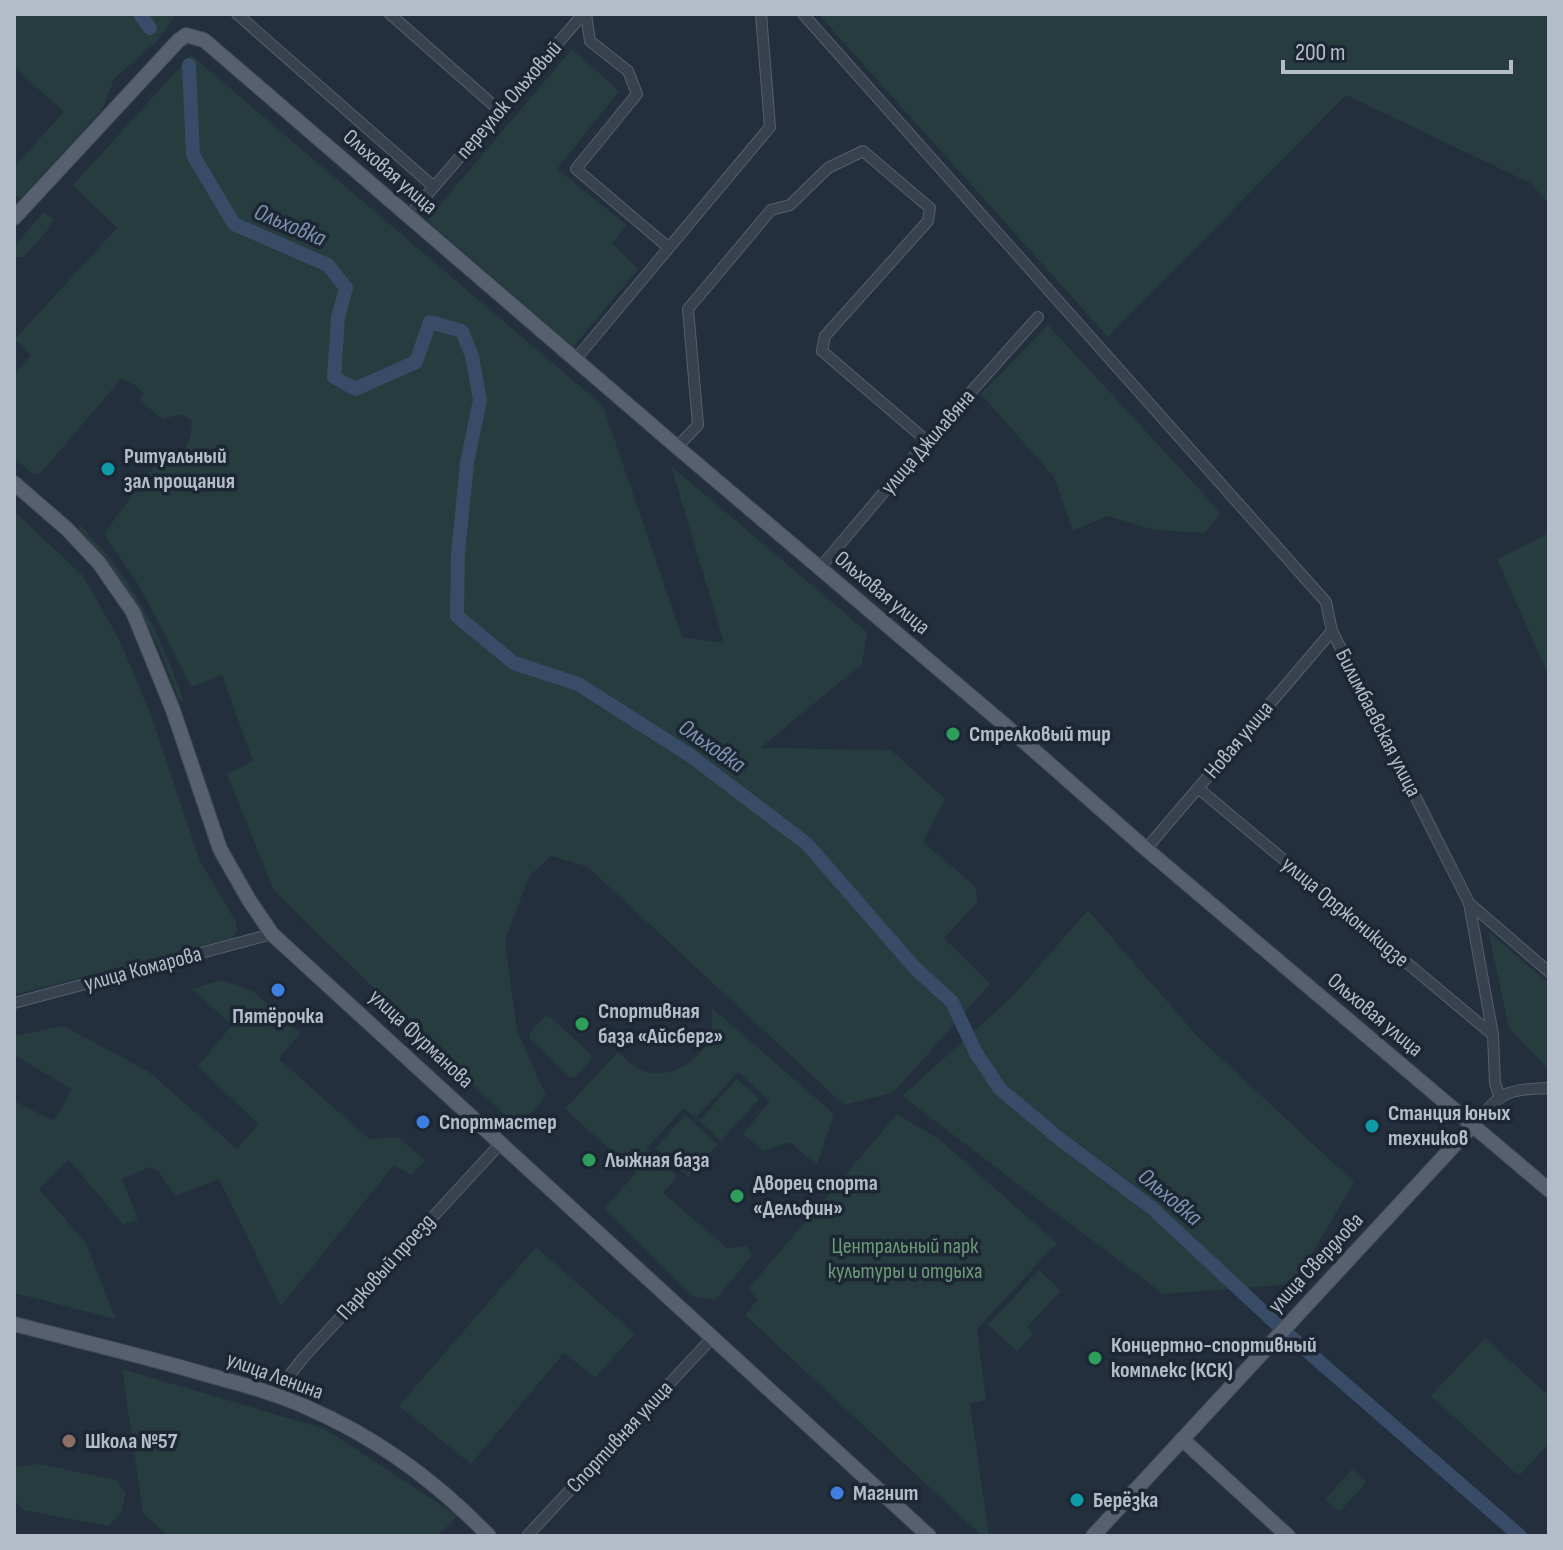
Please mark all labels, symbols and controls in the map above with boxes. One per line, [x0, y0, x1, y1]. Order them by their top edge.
scale bar [1283, 24, 1511, 74]
street label: переулок Ольховый [450, 35, 568, 165]
text: 200 m [1295, 38, 1346, 67]
street label: Ольховая улица [337, 124, 443, 220]
water label: Ольховка [250, 197, 330, 253]
street label: улица Джилавяна [875, 384, 981, 500]
place label: Ритуальный зал прощания [124, 443, 235, 495]
marker: Ритуальный зал прощания [99, 460, 117, 478]
street label: Ольховая улица [829, 545, 935, 641]
street label: Билимбаевская улица [1329, 644, 1427, 802]
street label: Новая улица [1199, 696, 1279, 784]
water label: Ольховка [673, 713, 751, 780]
place label: Стрелковый тир [969, 721, 1111, 748]
marker: Стрелковый тир [944, 725, 962, 743]
street label: улица Орджоникидзе [1276, 851, 1414, 973]
street label: улица Комарова [81, 940, 205, 998]
street label: Ольховая улица [1322, 967, 1428, 1063]
marker: Пятёрочка [269, 981, 287, 999]
street label: улица Фурманова [363, 984, 479, 1094]
place label: Спортивная база «Айсберг» [598, 998, 723, 1050]
place label: Пятёрочка [232, 1003, 324, 1030]
marker: Спортивная база «Айсберг» [573, 1015, 591, 1033]
place label: Станция юных техников [1388, 1100, 1510, 1152]
place label: Спортмастер [439, 1109, 557, 1136]
marker: Спортмастер [414, 1113, 432, 1131]
marker: Станция юных техников [1363, 1117, 1381, 1135]
place label: Лыжная база [604, 1147, 710, 1174]
marker: Лыжная база [580, 1151, 598, 1169]
water label: Ольховка [1132, 1162, 1208, 1232]
place label: Дворец спорта «Дельфин» [753, 1170, 878, 1222]
marker: Дворец спорта «Дельфин» [728, 1187, 746, 1205]
street label: улица Свердлова [1263, 1207, 1369, 1319]
street label: Парковый проезд [331, 1208, 441, 1326]
park label: Центральный парк культуры и отдыха [828, 1233, 982, 1285]
place label: Концертно-спортивный комплекс (КСК) [1111, 1332, 1317, 1384]
street label: улица Ленина [223, 1346, 327, 1406]
marker: Концертно-спортивный комплекс (КСК) [1086, 1349, 1104, 1367]
street label: Спортивная улица [561, 1375, 679, 1499]
place label: Школа №57 [85, 1428, 178, 1455]
marker: Школа №57 [60, 1432, 78, 1450]
place label: Магнит [853, 1480, 918, 1507]
marker: Магнит [828, 1484, 846, 1502]
place label: Берёзка [1093, 1487, 1158, 1514]
marker: Берёзка [1068, 1491, 1086, 1509]

